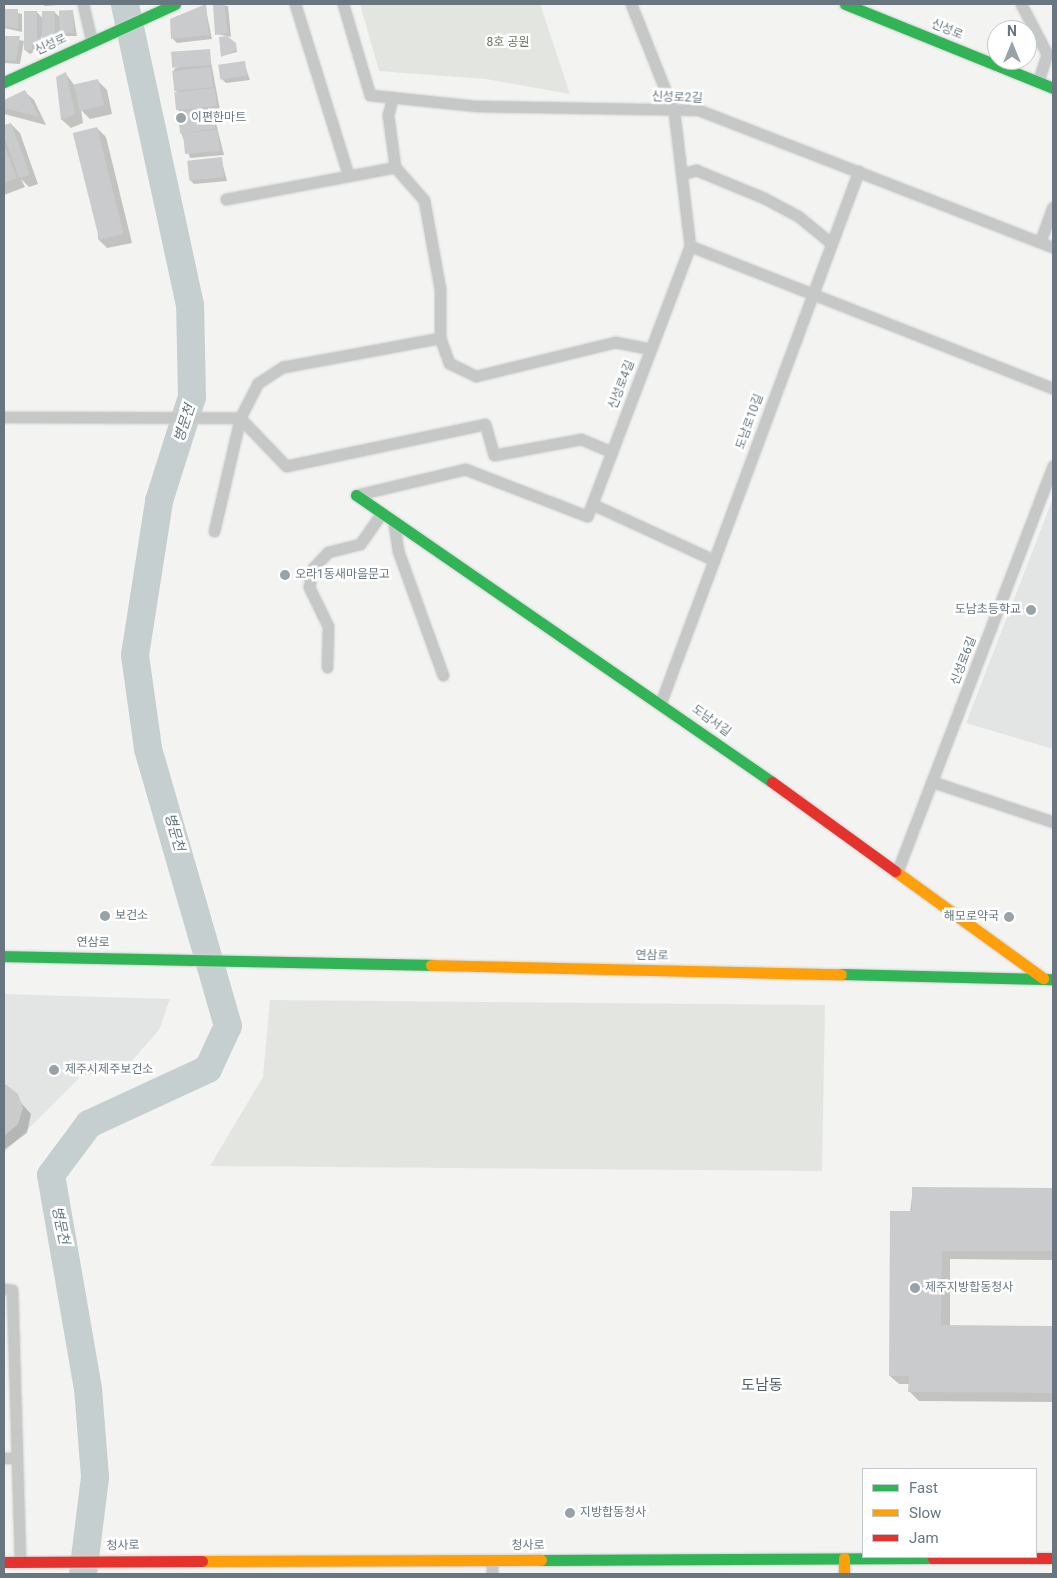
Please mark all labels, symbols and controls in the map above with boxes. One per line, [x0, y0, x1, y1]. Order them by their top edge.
street label: 신성로 [929, 17, 965, 43]
north arrow [987, 20, 1037, 70]
text: N [1007, 23, 1017, 39]
street label: 신성로 [33, 31, 69, 59]
park label: 8호 공원 [487, 36, 529, 50]
street label: 신성로2길 [651, 90, 703, 106]
place label: 이편한마트 [191, 111, 246, 125]
marker: 이편한마트 [175, 112, 187, 124]
street label: 신성로4길 [606, 359, 638, 411]
street label: 도남로10길 [733, 392, 767, 452]
water label: 병문천 [170, 402, 198, 444]
place label: 오라1동새마을문고 [295, 568, 390, 582]
marker: 오라1동새마을문고 [279, 569, 291, 581]
place label: 도남초등학교 [955, 603, 1021, 617]
marker: 도남초등학교 [1025, 604, 1037, 616]
street label: 신성로6길 [948, 635, 980, 687]
street label: 도남서길 [689, 702, 733, 740]
water label: 병문천 [162, 811, 188, 853]
place label: 보건소 [115, 909, 148, 923]
marker: 보건소 [99, 910, 111, 922]
place label: 해모로약국 [944, 910, 999, 924]
marker: 해모로약국 [1003, 911, 1015, 923]
street label: 연삼로 [76, 936, 110, 950]
street label: 연삼로 [635, 949, 669, 963]
marker: 제주시제주보건소 [47, 1063, 61, 1077]
place label: 제주시제주보건소 [65, 1063, 153, 1077]
water label: 병문천 [49, 1204, 73, 1246]
place label: 제주지방합동청사 [925, 1281, 1013, 1295]
marker: 제주지방합동청사 [909, 1282, 921, 1294]
district label: 도남동 [741, 1377, 783, 1395]
legend [862, 1468, 1037, 1558]
text: Fast [909, 1479, 938, 1497]
text: Slow [909, 1504, 941, 1522]
place label: 지방합동청사 [580, 1506, 646, 1520]
marker: 지방합동청사 [564, 1507, 576, 1519]
text: Jam [909, 1529, 939, 1547]
street label: 청사로 [106, 1539, 140, 1553]
street label: 청사로 [511, 1539, 545, 1553]

